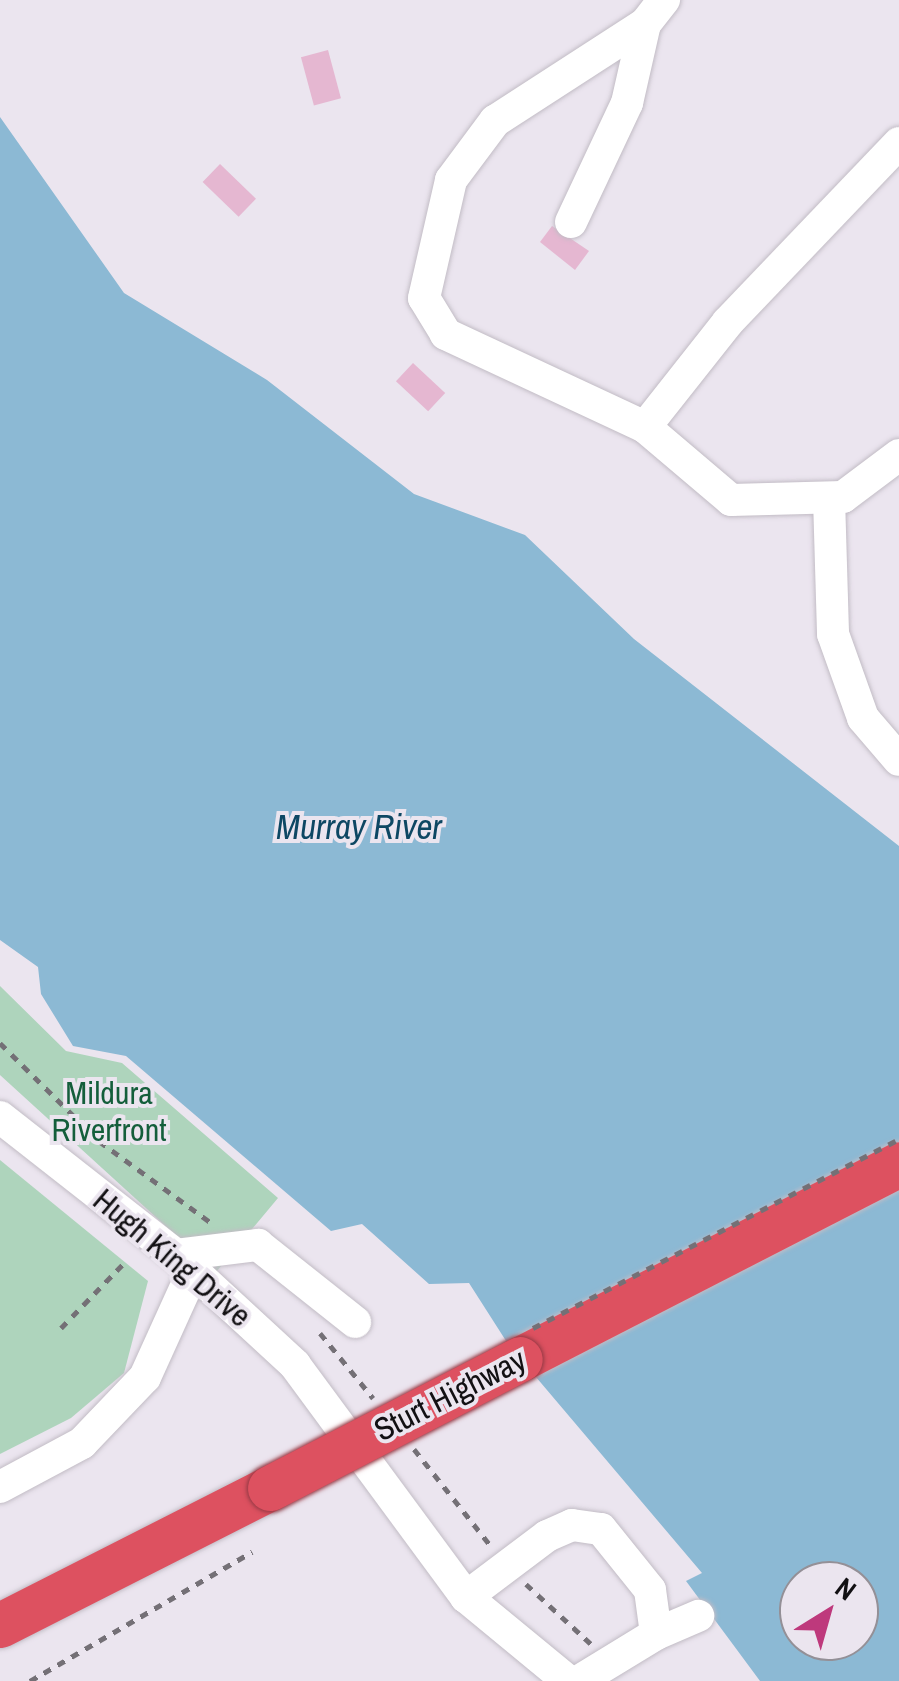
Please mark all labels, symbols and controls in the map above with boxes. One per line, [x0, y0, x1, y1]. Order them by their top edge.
water label: Murray River [276, 806, 442, 848]
park label: Mildura Riverfront [51, 1075, 167, 1150]
street label: Hugh King Drive [85, 1181, 259, 1335]
street label: Sturt Highway [368, 1340, 532, 1450]
north arrow [779, 1561, 879, 1661]
text: N [828, 1568, 864, 1609]

